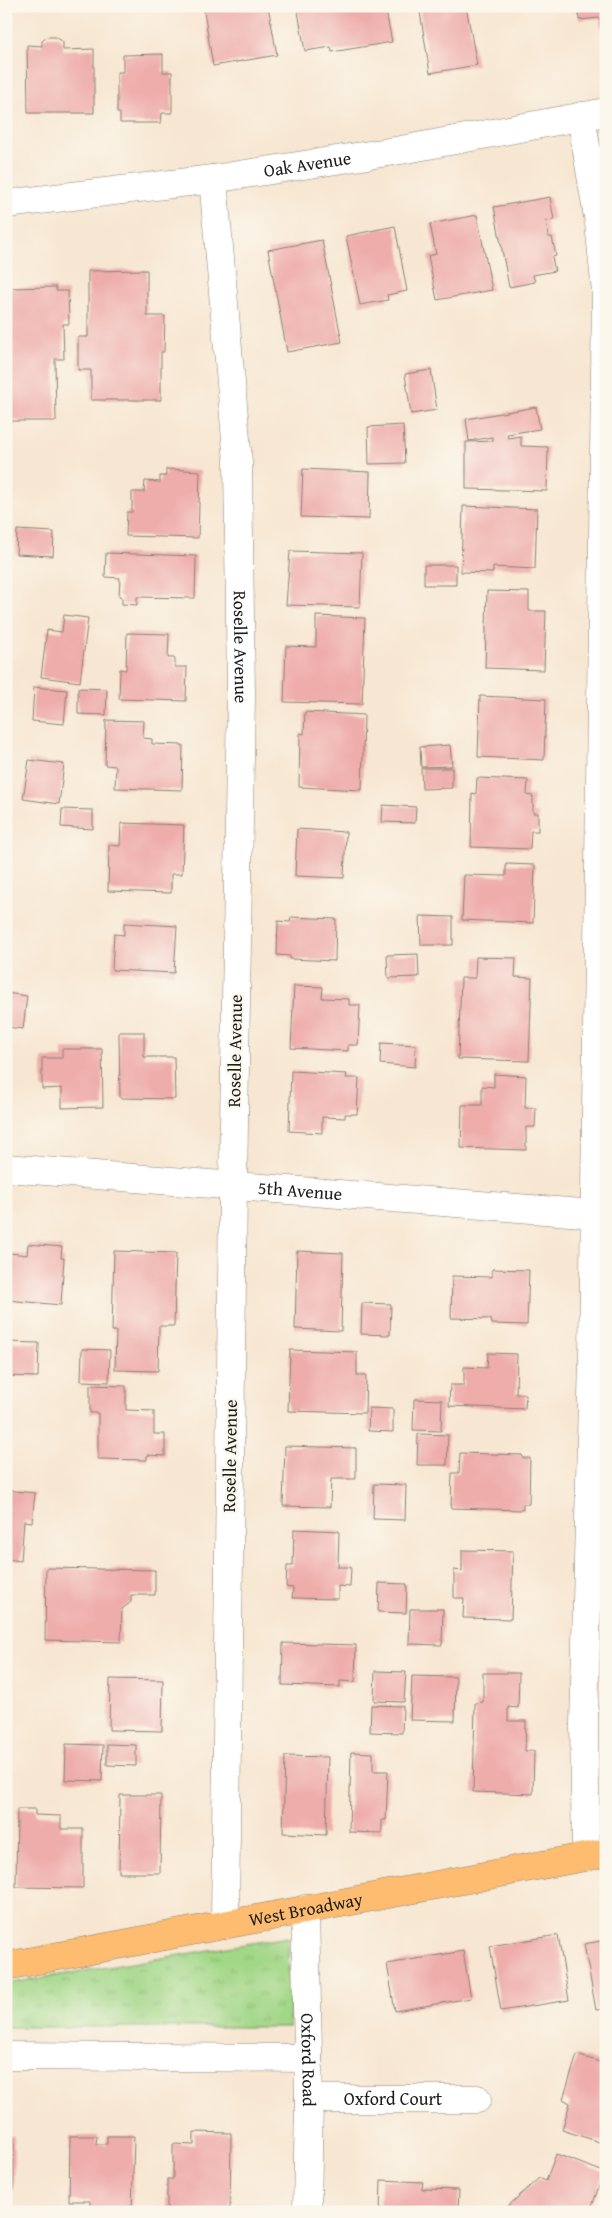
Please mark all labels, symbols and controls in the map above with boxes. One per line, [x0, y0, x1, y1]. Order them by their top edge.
street label: Oak Avenue [262, 144, 353, 184]
street label: Roselle Avenue [227, 590, 255, 704]
street label: Roselle Avenue [220, 994, 249, 1108]
street label: 5th Avenue [257, 1174, 343, 1207]
street label: Roselle Avenue [215, 1399, 244, 1513]
street label: West Broadway [247, 1885, 365, 1933]
street label: Oxford Road [294, 2013, 323, 2107]
street label: Oxford Court [344, 2085, 443, 2112]

